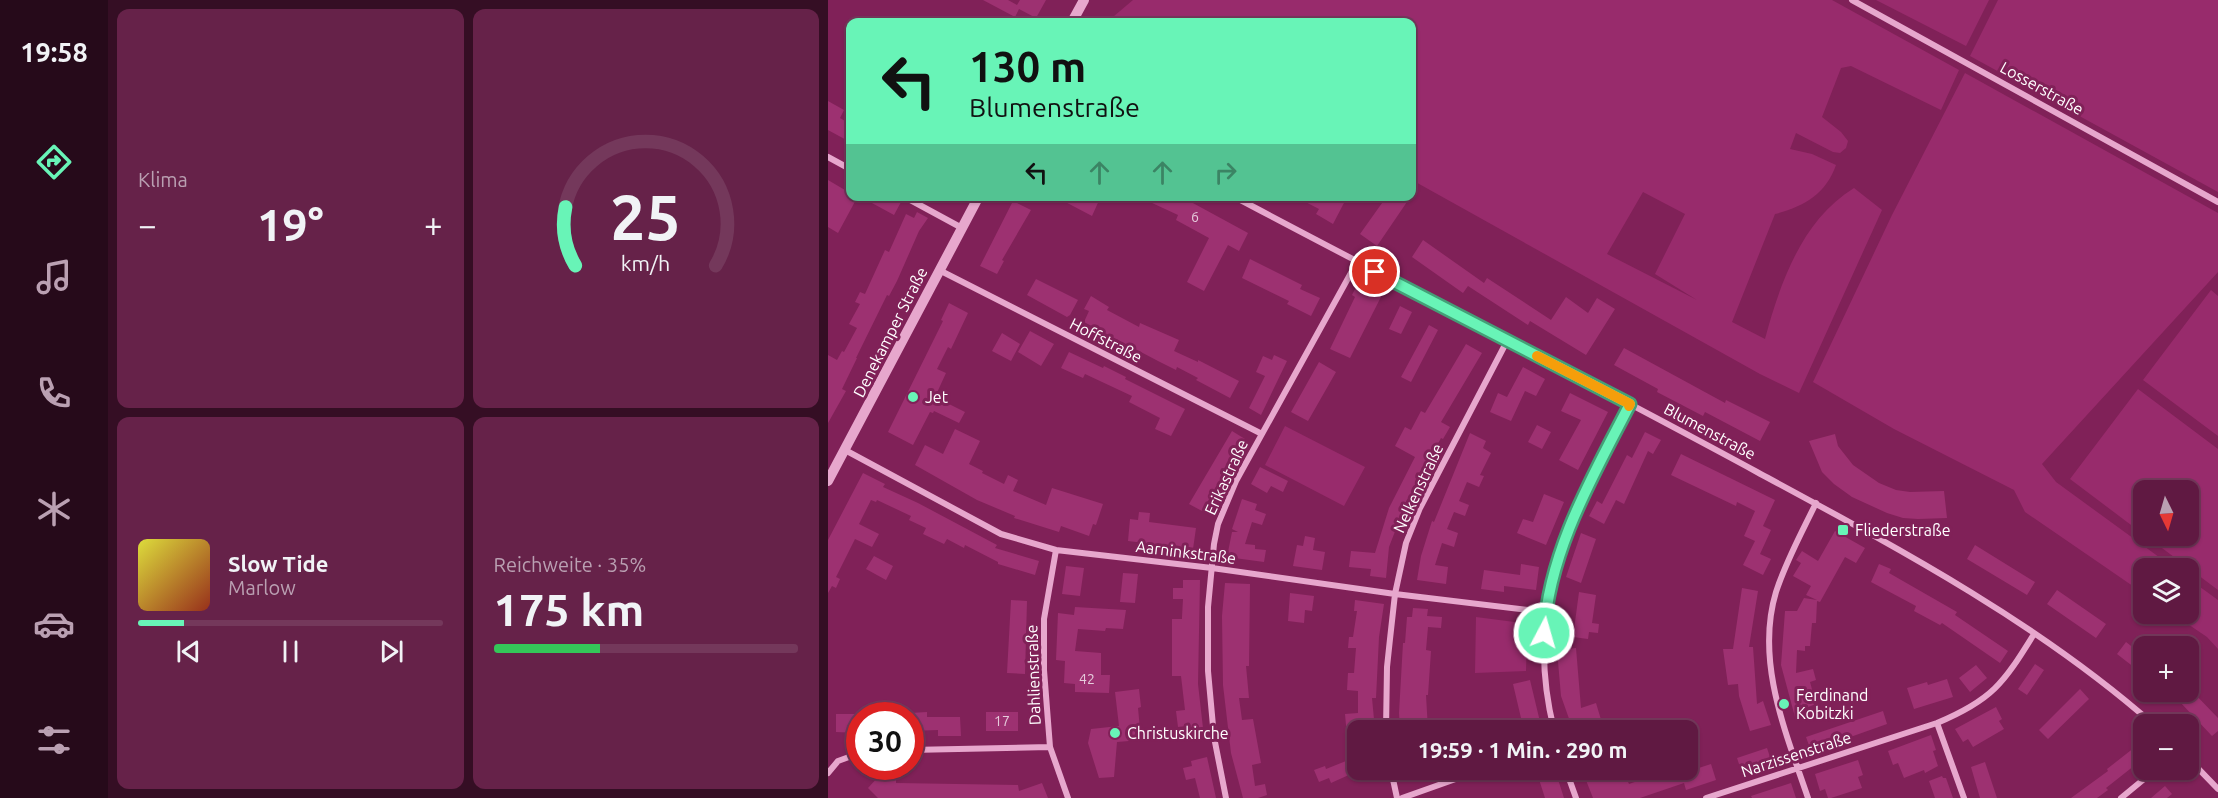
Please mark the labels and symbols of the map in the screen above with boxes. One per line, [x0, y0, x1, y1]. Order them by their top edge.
street label: Losserstraße [1997, 58, 2087, 118]
house number: 6 [1191, 209, 1199, 225]
pin [1349, 246, 1400, 297]
street label: Denekamper Straße [849, 264, 931, 400]
street label: Hoffstraße [1067, 314, 1145, 366]
place label: Jet [925, 388, 949, 406]
marker: Jet [906, 390, 920, 404]
street label: Blumenstraße [1661, 399, 1759, 463]
street label: Erikastraße [1201, 436, 1251, 518]
street label: Nelkenstraße [1390, 441, 1446, 535]
north arrow [2133, 480, 2199, 546]
place label: Fliederstraße [1855, 521, 1951, 539]
marker: Fliederstraße [1836, 523, 1850, 537]
street label: Aarninkstraße [1135, 537, 1237, 567]
position arrow [1512, 601, 1576, 665]
street label: Dahlienstraße [1022, 624, 1044, 726]
house number: 42 [1079, 671, 1095, 687]
place label: Ferdinand Kobitzki [1796, 686, 1868, 722]
marker: Ferdinand Kobitzki [1777, 697, 1791, 711]
speed limit sign: 30 [846, 702, 924, 780]
house number: 17 [994, 713, 1010, 729]
place label: Christuskirche [1127, 724, 1229, 742]
marker: Christuskirche [1108, 726, 1122, 740]
street label: Narzissenstraße [1739, 728, 1853, 780]

